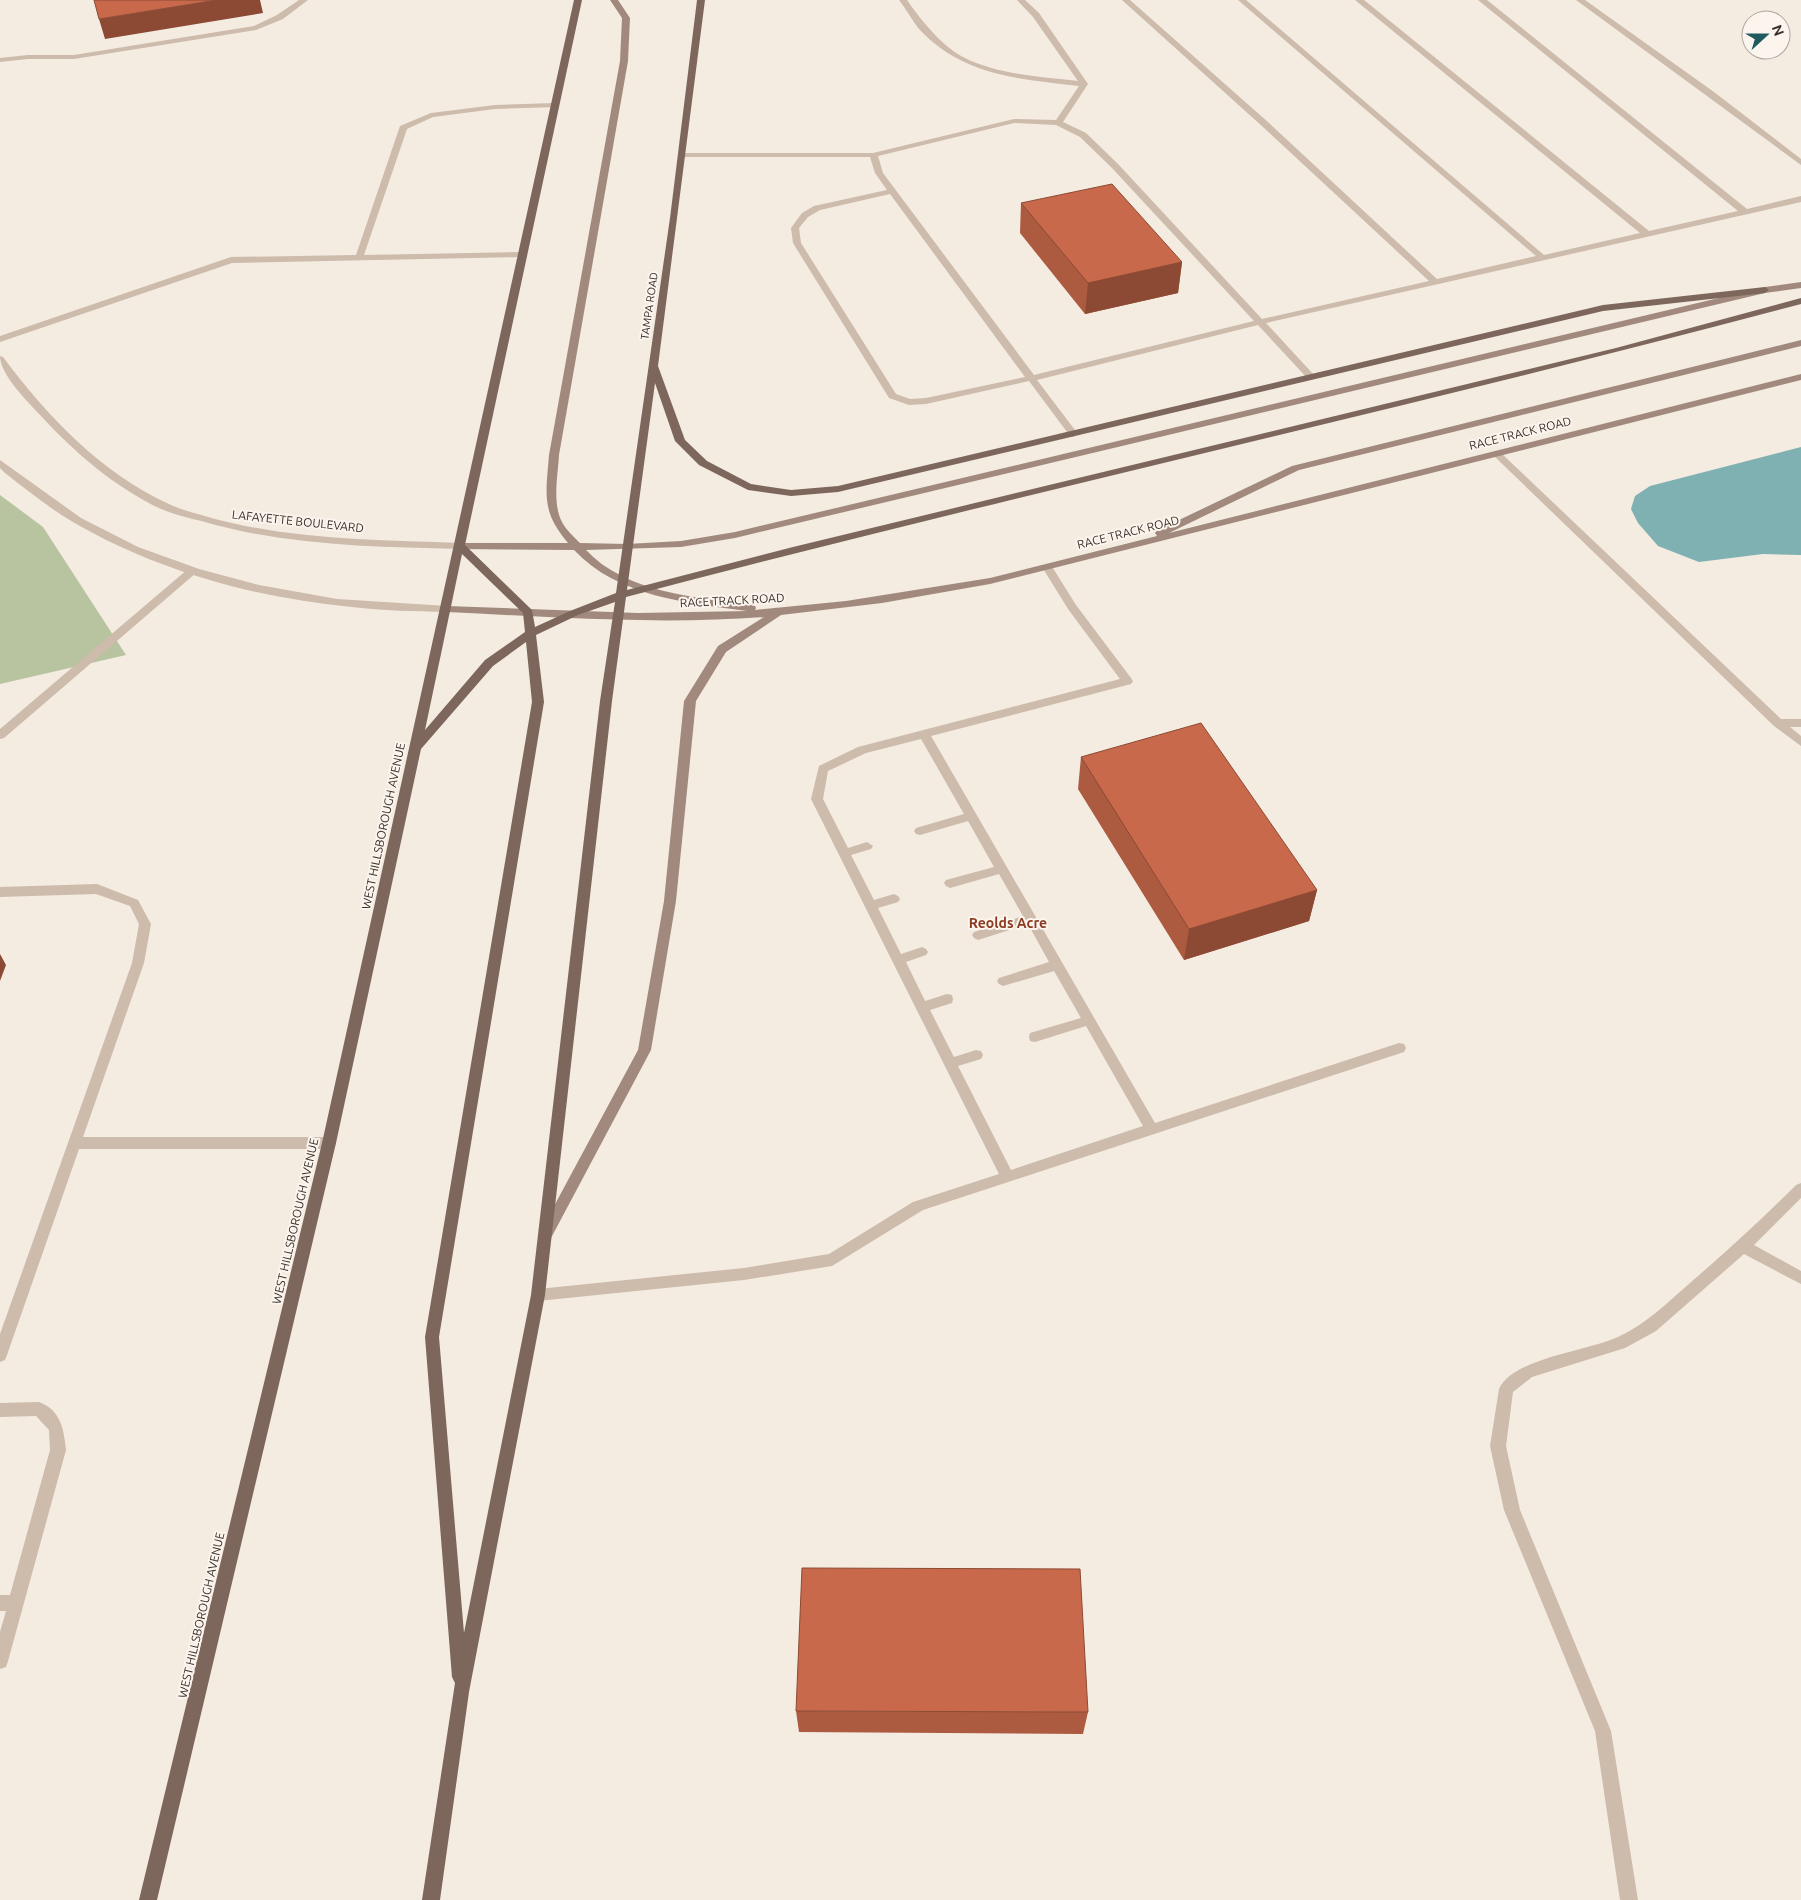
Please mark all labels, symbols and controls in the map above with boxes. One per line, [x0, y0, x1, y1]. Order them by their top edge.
north arrow [1741, 10, 1791, 60]
text: N [1769, 23, 1787, 38]
street label: TAMPA ROAD [638, 271, 660, 341]
street label: RACE TRACK ROAD [1468, 414, 1572, 452]
street label: LAFAYETTE BOULEVARD [231, 508, 365, 534]
street label: RACE TRACK ROAD [1076, 513, 1180, 551]
street label: RACE TRACK ROAD [679, 591, 785, 609]
street label: WEST HILLSBOROUGH AVENUE [359, 741, 407, 910]
district label: Reolds Acre [969, 915, 1047, 931]
street label: WEST HILLSBOROUGH AVENUE [270, 1137, 320, 1305]
street label: WEST HILLSBOROUGH AVENUE [176, 1531, 226, 1699]

